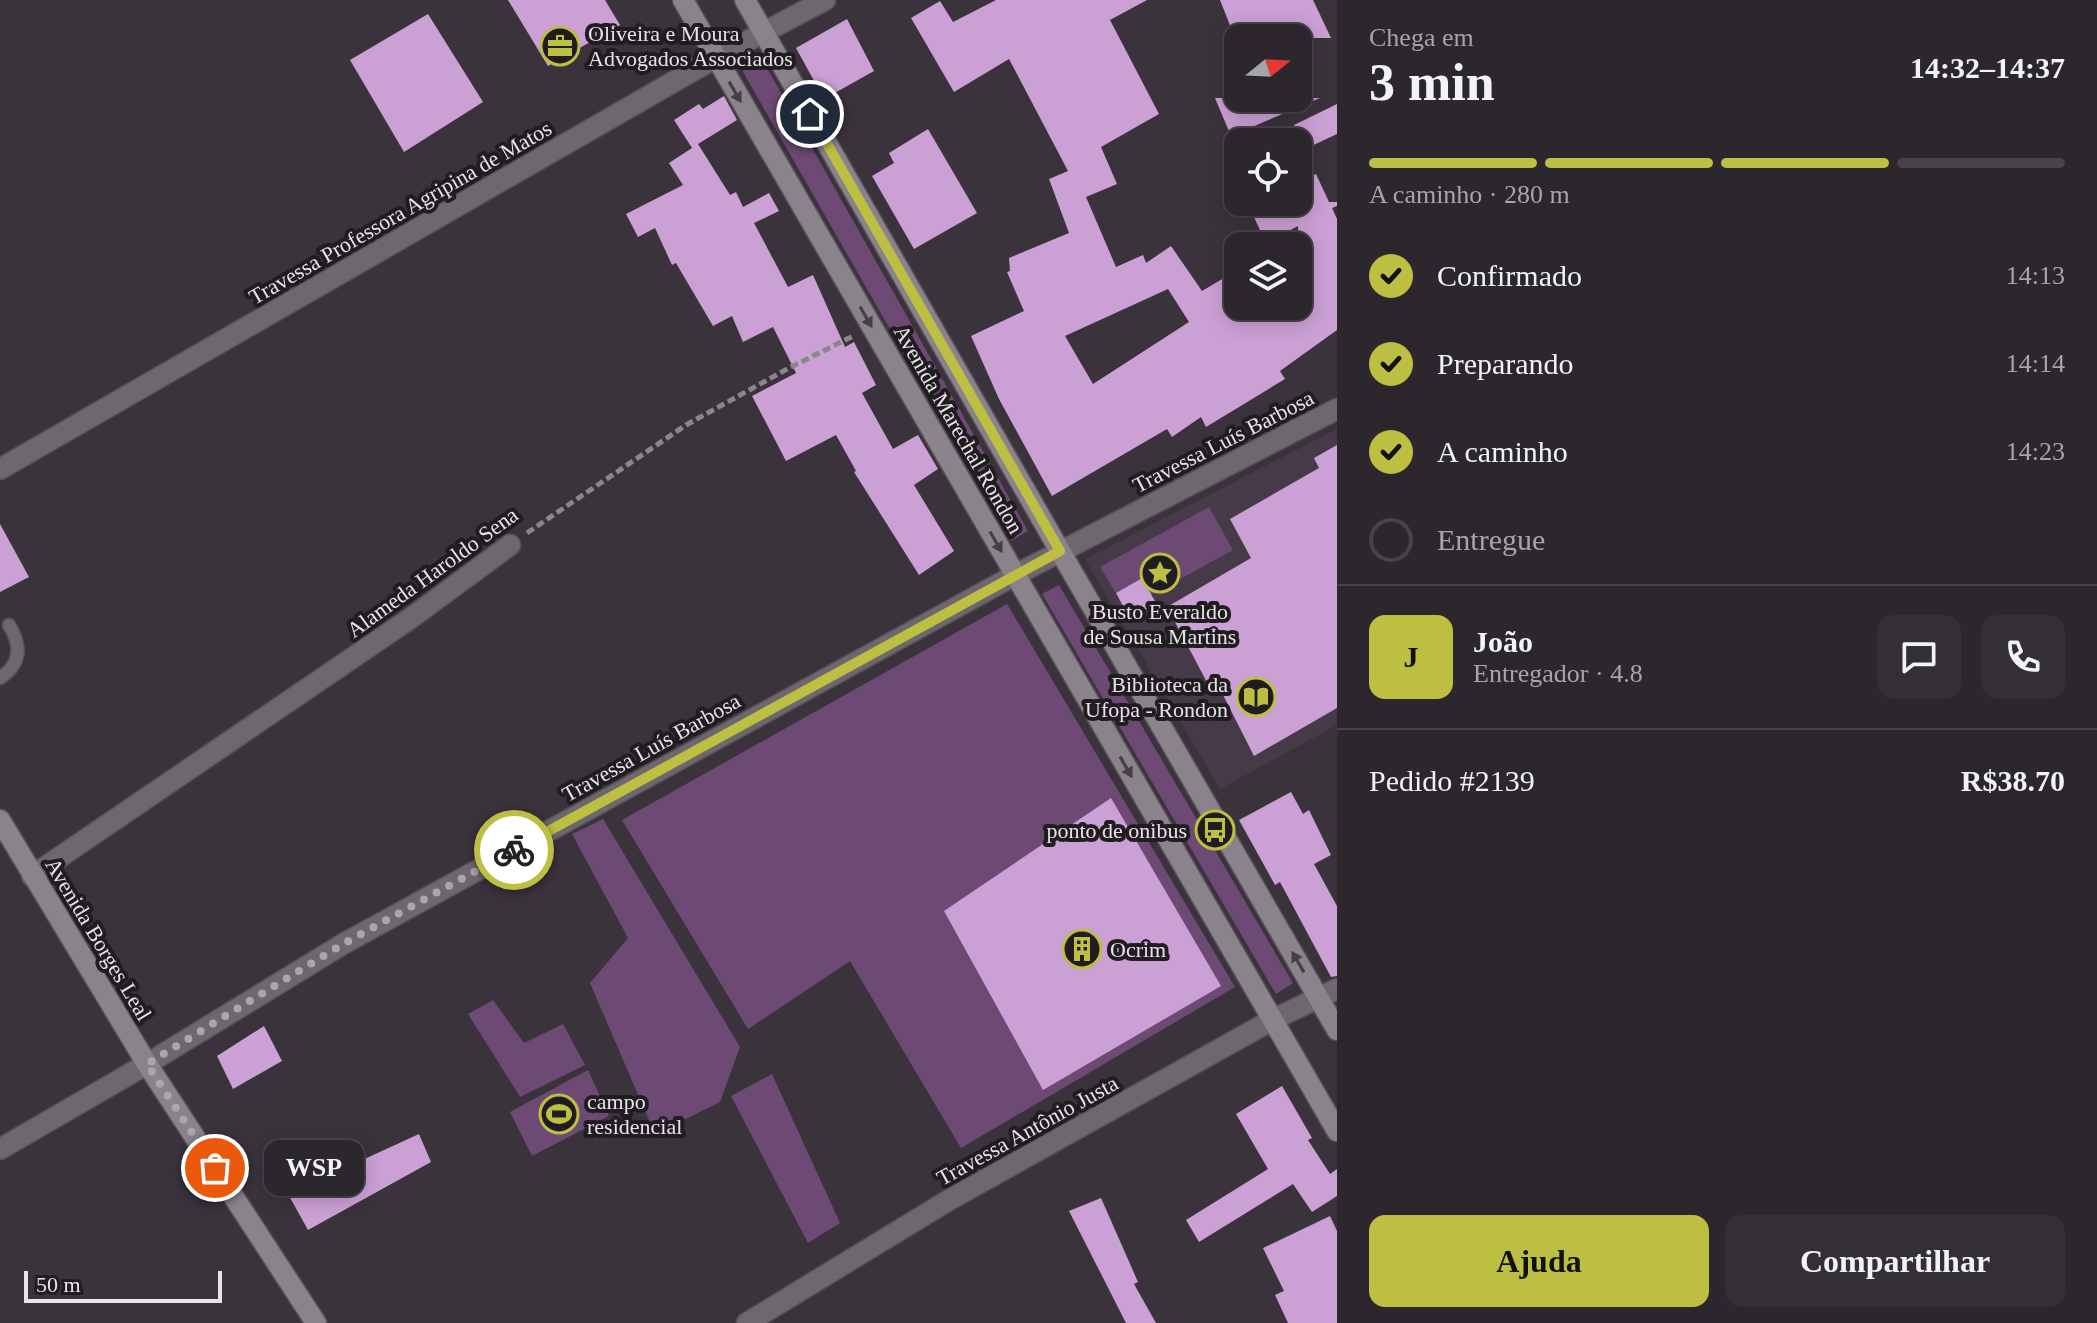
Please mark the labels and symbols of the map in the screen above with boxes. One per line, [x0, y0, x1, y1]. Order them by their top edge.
place label: Oliveira e Moura Advogados Associados [588, 21, 793, 71]
north arrow [1224, 24, 1312, 112]
office icon: Oliveira e Moura Advogados Associados [539, 25, 581, 67]
pin [776, 80, 844, 148]
one-way arrow [728, 81, 742, 103]
street label: Travessa Professora Agripina de Matos [245, 115, 556, 310]
one-way arrow [859, 305, 873, 328]
street label: Avenida Marechal Rondon [889, 321, 1029, 538]
street label: Travessa Luís Barbosa [1129, 385, 1318, 498]
street label: Alameda Haroldo Sena [342, 502, 523, 643]
one-way arrow [989, 531, 1003, 553]
place icon: Busto Everaldo de Sousa Martins [1139, 552, 1181, 594]
place label: Busto Everaldo de Sousa Martins [1084, 599, 1236, 649]
place label: Biblioteca da Ufopa - Rondon [1085, 672, 1228, 722]
library icon: Biblioteca da Ufopa - Rondon [1235, 676, 1277, 718]
street label: Travessa Luís Barbosa [558, 688, 745, 807]
one-way arrow [1119, 756, 1133, 778]
bus stop icon: ponto de onibus [1194, 809, 1236, 851]
courier [474, 810, 554, 890]
place label: ponto de onibus [1046, 818, 1187, 843]
street label: Avenida Borges Leal [40, 854, 157, 1025]
building icon: Ocrim [1061, 928, 1103, 970]
place label: Ocrim [1110, 937, 1166, 962]
one-way arrow [1291, 951, 1305, 973]
street label: Travessa Antônio Justa [932, 1070, 1122, 1191]
place label: campo residencial [587, 1089, 682, 1139]
sports icon: campo residencial [538, 1093, 580, 1135]
pin [181, 1134, 249, 1202]
callout: WSP [263, 1140, 363, 1196]
scale bar [24, 1267, 222, 1303]

